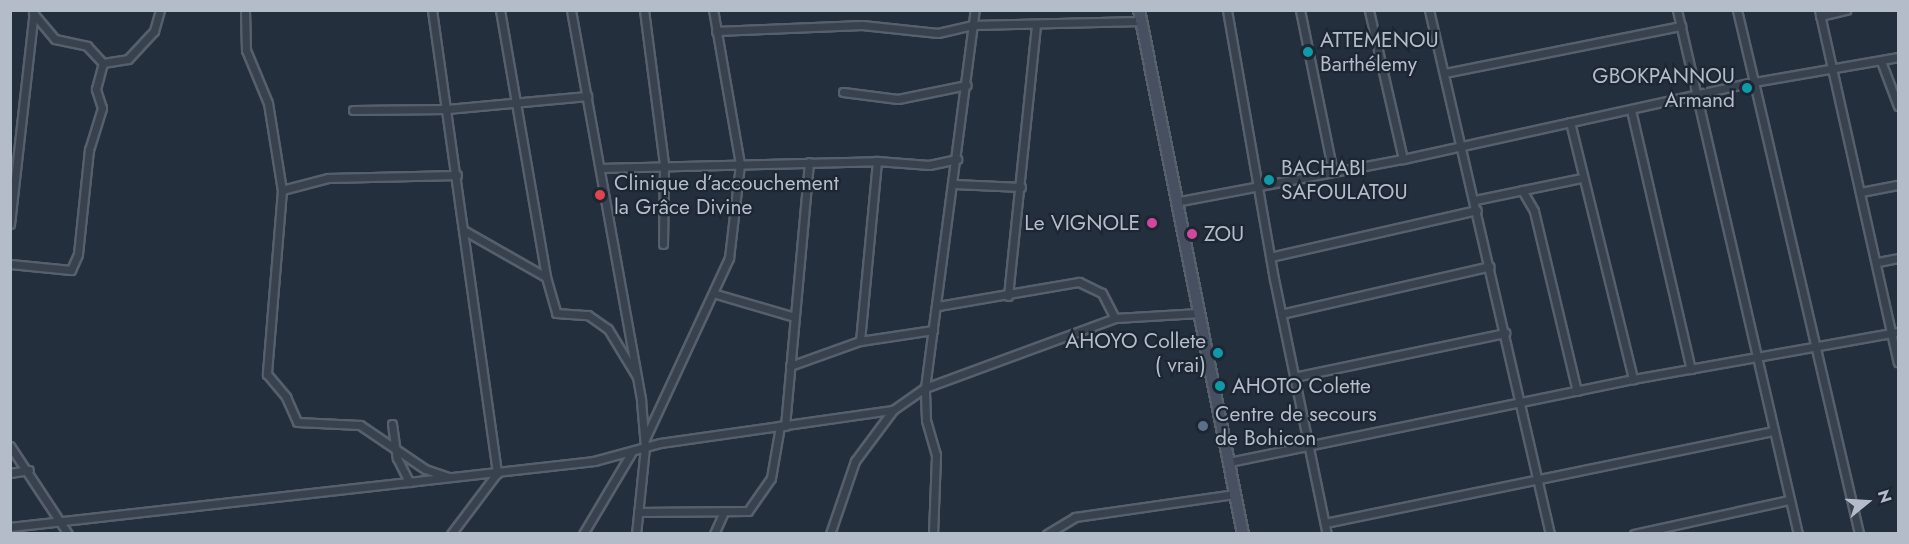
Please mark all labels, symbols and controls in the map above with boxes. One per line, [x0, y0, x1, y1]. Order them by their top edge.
place label: ATTEMENOU Barthélemy [1320, 27, 1439, 77]
marker: ATTEMENOU Barthélemy [1301, 45, 1315, 59]
place label: GBOKPANNOU Armand [1592, 63, 1735, 113]
marker: GBOKPANNOU Armand [1740, 81, 1754, 95]
place label: BACHABI SAFOULATOU [1281, 155, 1408, 205]
place label: Clinique d’accouchement la Grâce Divine [614, 170, 839, 220]
marker: BACHABI SAFOULATOU [1262, 173, 1276, 187]
marker: Clinique d’accouchement la Grâce Divine [591, 186, 609, 204]
place label: Le VIGNOLE [1024, 210, 1140, 236]
marker: Le VIGNOLE [1145, 216, 1159, 230]
place label: ZOU [1204, 221, 1244, 247]
marker: ZOU [1185, 227, 1199, 241]
place label: AHOYO Collete ( vrai) [1065, 328, 1206, 378]
marker: AHOYO Collete ( vrai) [1211, 346, 1225, 360]
place label: AHOTO Colette [1232, 373, 1371, 399]
marker: AHOTO Colette [1213, 379, 1227, 393]
place label: Centre de secours de Bohicon [1215, 401, 1377, 451]
marker: Centre de secours de Bohicon [1196, 419, 1210, 433]
north arrow [1837, 472, 1897, 532]
text: N [1872, 487, 1897, 506]

